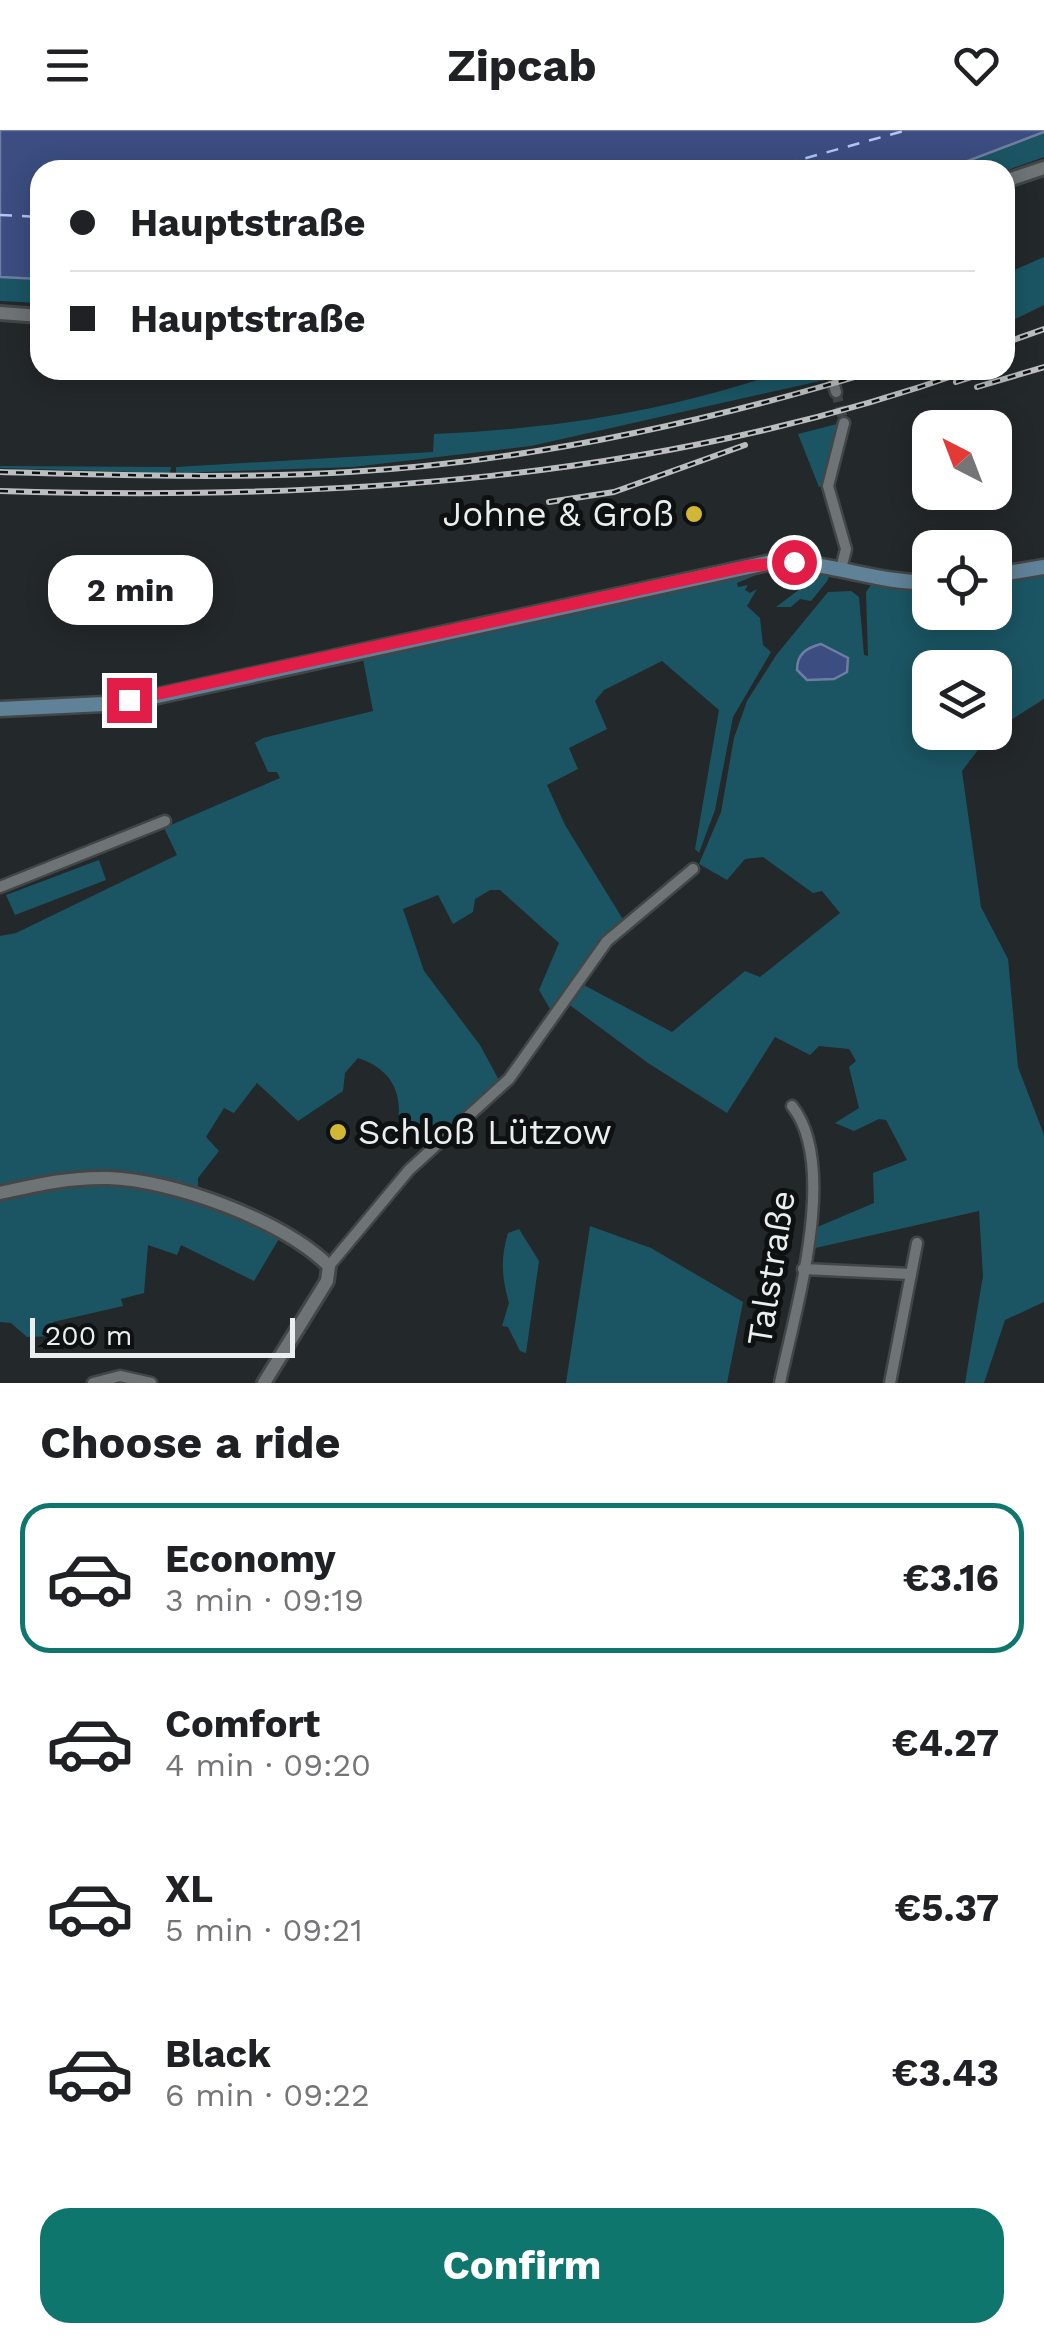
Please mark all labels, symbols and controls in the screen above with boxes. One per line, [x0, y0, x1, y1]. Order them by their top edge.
icon: menu [40, 38, 95, 93]
icon: heart [949, 38, 1004, 93]
text: Zipcab [447, 39, 597, 92]
text: Hauptstraße [130, 201, 365, 245]
text: Hauptstraße [130, 297, 365, 341]
north arrow [912, 410, 1012, 510]
map controls [912, 410, 1012, 750]
place label: Johne & Groß [443, 493, 674, 535]
marker: Johne & Groß [683, 503, 705, 525]
button: locate [912, 530, 1012, 630]
route start [772, 540, 817, 585]
callout: 2 min [46, 555, 212, 625]
text: 2 min [87, 571, 174, 609]
button: layers [912, 650, 1012, 750]
route end [107, 678, 152, 723]
place label: Schloß Lützow [358, 1111, 612, 1153]
marker: Schloß Lützow [327, 1121, 349, 1143]
street label: Talstraße [738, 1187, 804, 1349]
scale bar [30, 1313, 295, 1358]
text: 200 m [45, 1319, 132, 1352]
text: Choose a ride [40, 1416, 340, 1469]
icon: car [45, 1533, 135, 1623]
text: Economy [165, 1537, 336, 1581]
text: €3.16 [903, 1556, 999, 1600]
text: 3 min · 09:19 [165, 1581, 364, 1619]
icon: car [45, 1698, 135, 1788]
text: Comfort [165, 1702, 320, 1746]
text: €4.27 [892, 1721, 999, 1765]
text: 4 min · 09:20 [165, 1746, 371, 1784]
icon: car [45, 1863, 135, 1953]
text: XL [165, 1867, 213, 1911]
text: €5.37 [895, 1886, 999, 1930]
text: 5 min · 09:21 [165, 1911, 363, 1949]
icon: car [45, 2028, 135, 2118]
text: Black [165, 2032, 271, 2076]
text: €3.43 [892, 2051, 999, 2095]
text: 6 min · 09:22 [165, 2076, 370, 2114]
button: Confirm [40, 2208, 1004, 2323]

